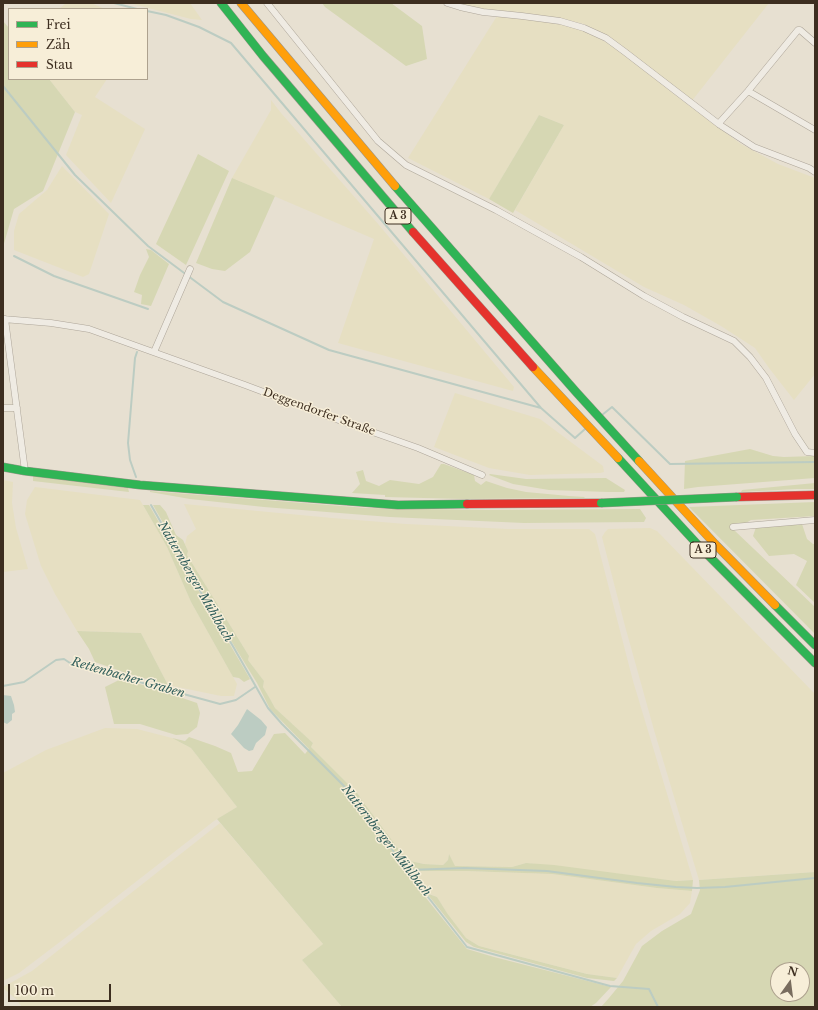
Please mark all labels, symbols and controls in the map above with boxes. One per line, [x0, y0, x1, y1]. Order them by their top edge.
legend [8, 8, 148, 80]
text: Frei [46, 17, 71, 32]
text: Zäh [46, 37, 70, 52]
text: Stau [46, 57, 73, 72]
road number: A 3 [385, 208, 411, 224]
street label: Deggendorfer Straße [261, 386, 377, 438]
water label: Natternberger Mühlbach [155, 519, 235, 645]
road number: A 3 [690, 542, 716, 558]
water label: Rettenbacher Graben [70, 655, 186, 701]
water label: Natternberger Mühlbach [338, 783, 434, 899]
north arrow [770, 962, 810, 1002]
text: N [786, 963, 799, 979]
scale bar [10, 976, 113, 1002]
text: 100 m [15, 983, 54, 998]

